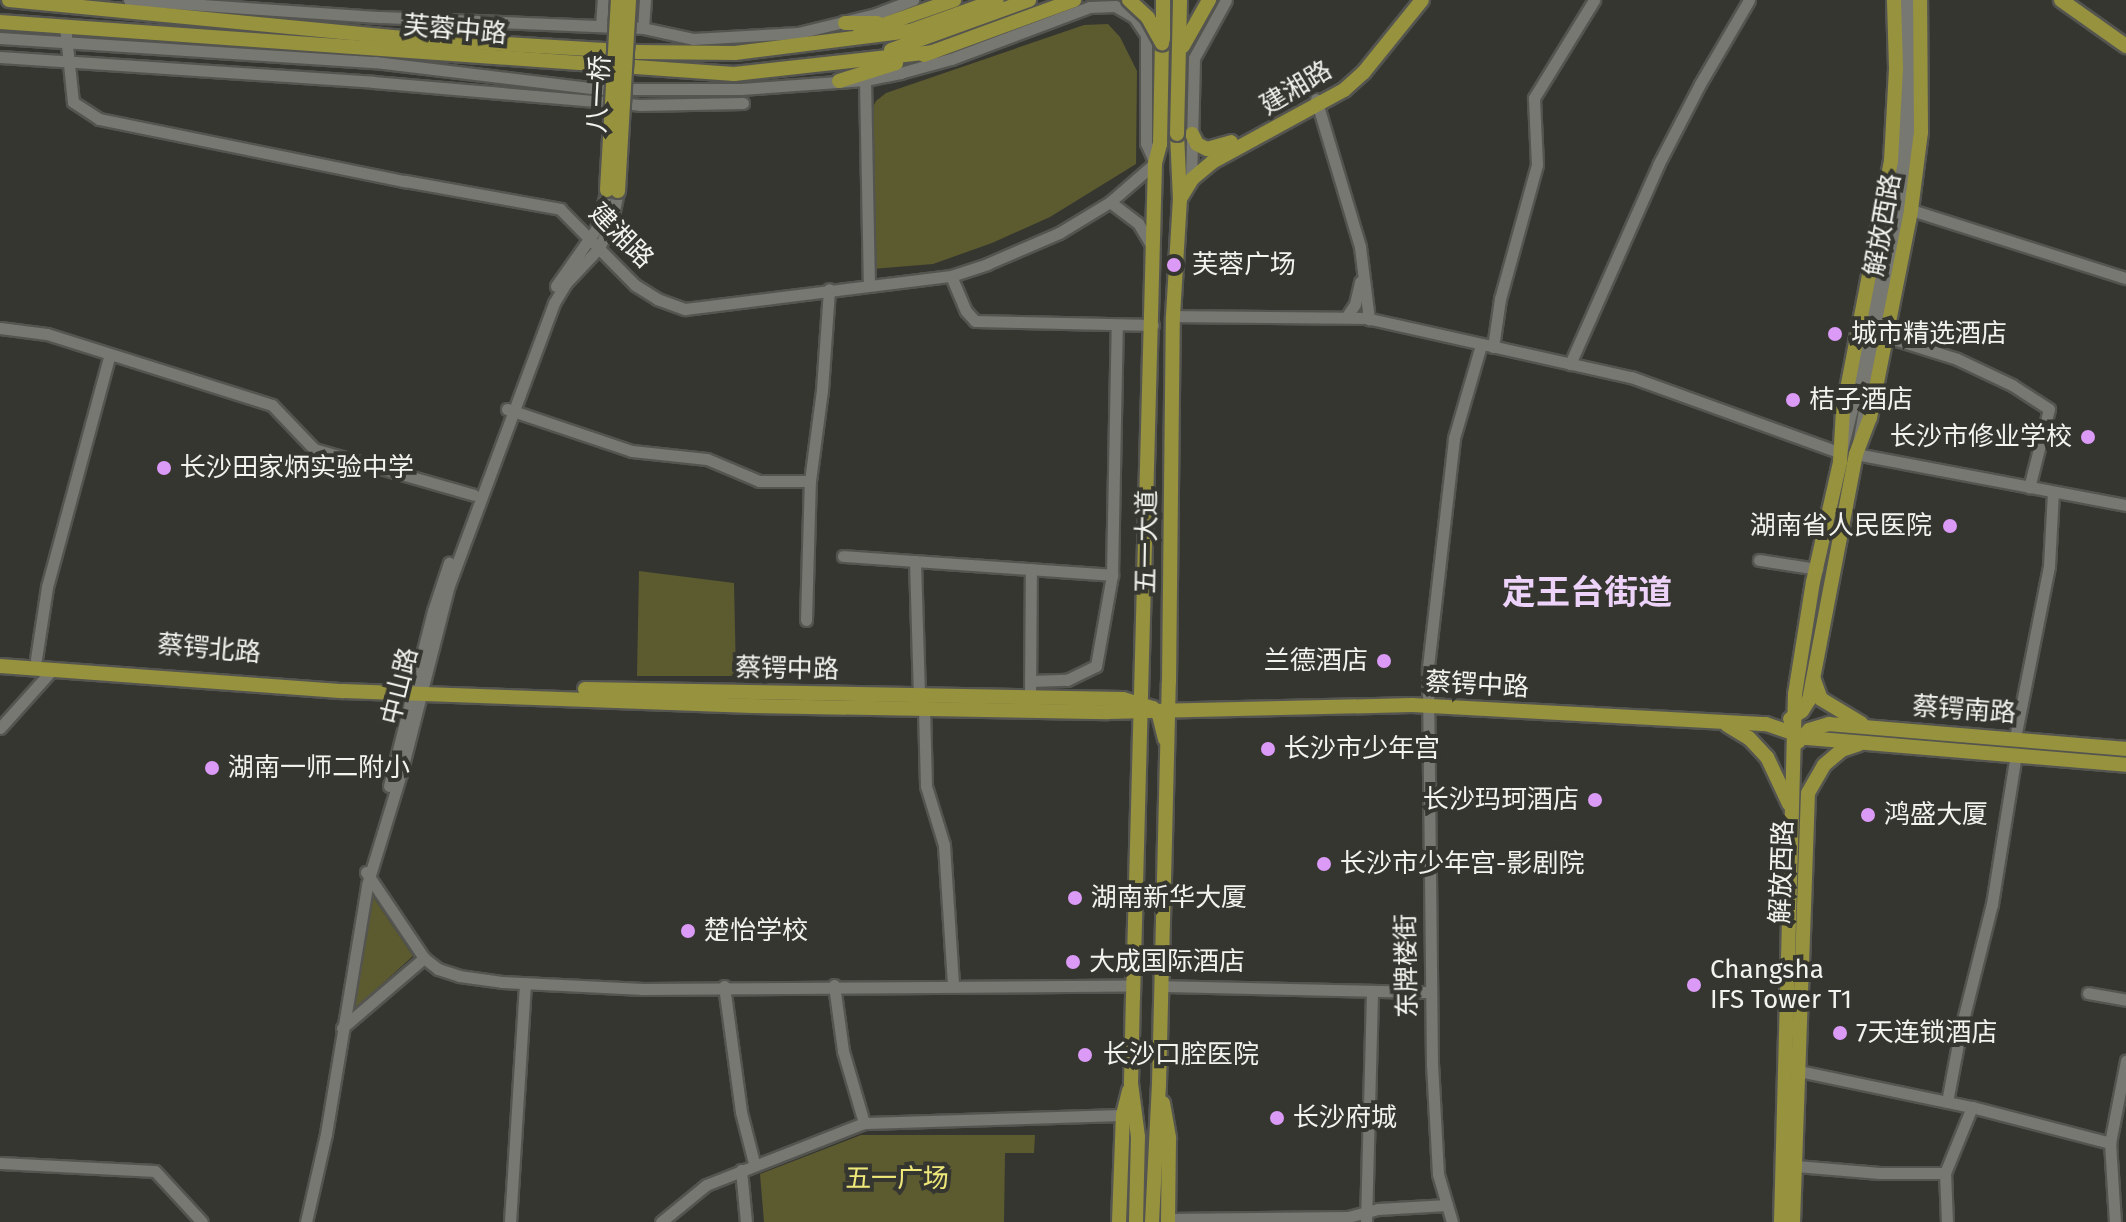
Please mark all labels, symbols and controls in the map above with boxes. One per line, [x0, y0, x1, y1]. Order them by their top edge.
street label: 芙蓉中路 [402, 10, 508, 50]
street label: 八一桥 [581, 54, 617, 134]
street label: 建湘路 [1255, 55, 1337, 121]
street label: 解放西路 [1859, 171, 1907, 279]
street label: 建湘路 [582, 197, 660, 275]
place label: 芙蓉广场 [1192, 249, 1296, 281]
marker: 芙蓉广场 [1163, 254, 1185, 276]
place label: 城市精选酒店 [1851, 318, 2007, 350]
marker: 城市精选酒店 [1826, 325, 1844, 343]
place label: 桔子酒店 [1809, 384, 1913, 416]
marker: 桔子酒店 [1784, 391, 1802, 409]
place label: 长沙市修业学校 [1890, 421, 2072, 453]
marker: 长沙市修业学校 [2079, 428, 2097, 446]
place label: 长沙田家炳实验中学 [180, 452, 414, 484]
marker: 长沙田家炳实验中学 [155, 459, 173, 477]
street label: 五一大道 [1130, 490, 1164, 594]
place label: 湖南省人民医院 [1750, 510, 1932, 542]
marker: 湖南省人民医院 [1939, 515, 1961, 537]
district label: 定王台街道 [1502, 573, 1672, 613]
street label: 蔡锷北路 [156, 629, 262, 669]
street label: 中山路 [375, 644, 425, 728]
place label: 兰德酒店 [1264, 645, 1368, 677]
street label: 蔡锷中路 [735, 652, 839, 686]
marker: 兰德酒店 [1375, 652, 1393, 670]
street label: 蔡锷中路 [1424, 667, 1530, 703]
street label: 蔡锷南路 [1911, 691, 2017, 729]
place label: 长沙市少年宫 [1284, 733, 1440, 765]
marker: 长沙市少年宫 [1259, 740, 1277, 758]
place label: 湖南一师二附小 [228, 752, 410, 784]
marker: 湖南一师二附小 [203, 759, 221, 777]
place label: 长沙玛珂酒店 [1423, 784, 1579, 816]
marker: 长沙玛珂酒店 [1586, 791, 1604, 809]
place label: 鸿盛大厦 [1884, 799, 1988, 831]
marker: 鸿盛大厦 [1859, 806, 1877, 824]
street label: 解放西路 [1765, 819, 1799, 925]
place label: 长沙市少年宫-影剧院 [1340, 848, 1584, 880]
marker: 长沙市少年宫-影剧院 [1315, 855, 1333, 873]
place label: 湖南新华大厦 [1091, 882, 1247, 914]
marker: 湖南新华大厦 [1066, 889, 1084, 907]
street label: 东牌楼街 [1390, 914, 1424, 1018]
place label: 楚怡学校 [704, 915, 808, 947]
marker: 楚怡学校 [679, 922, 697, 940]
place label: 大成国际酒店 [1089, 946, 1245, 978]
marker: 大成国际酒店 [1064, 953, 1082, 971]
place label: Changsha IFS Tower T1 [1710, 954, 1852, 1016]
marker: Changsha IFS Tower T1 [1685, 976, 1703, 994]
place label: 7天连锁酒店 [1856, 1017, 1998, 1049]
marker: 7天连锁酒店 [1831, 1024, 1849, 1042]
place label: 长沙口腔医院 [1103, 1039, 1259, 1071]
marker: 长沙口腔医院 [1074, 1044, 1096, 1066]
place label: 长沙府城 [1293, 1102, 1397, 1134]
marker: 长沙府城 [1268, 1109, 1286, 1127]
park label: 五一广场 [845, 1163, 949, 1195]

